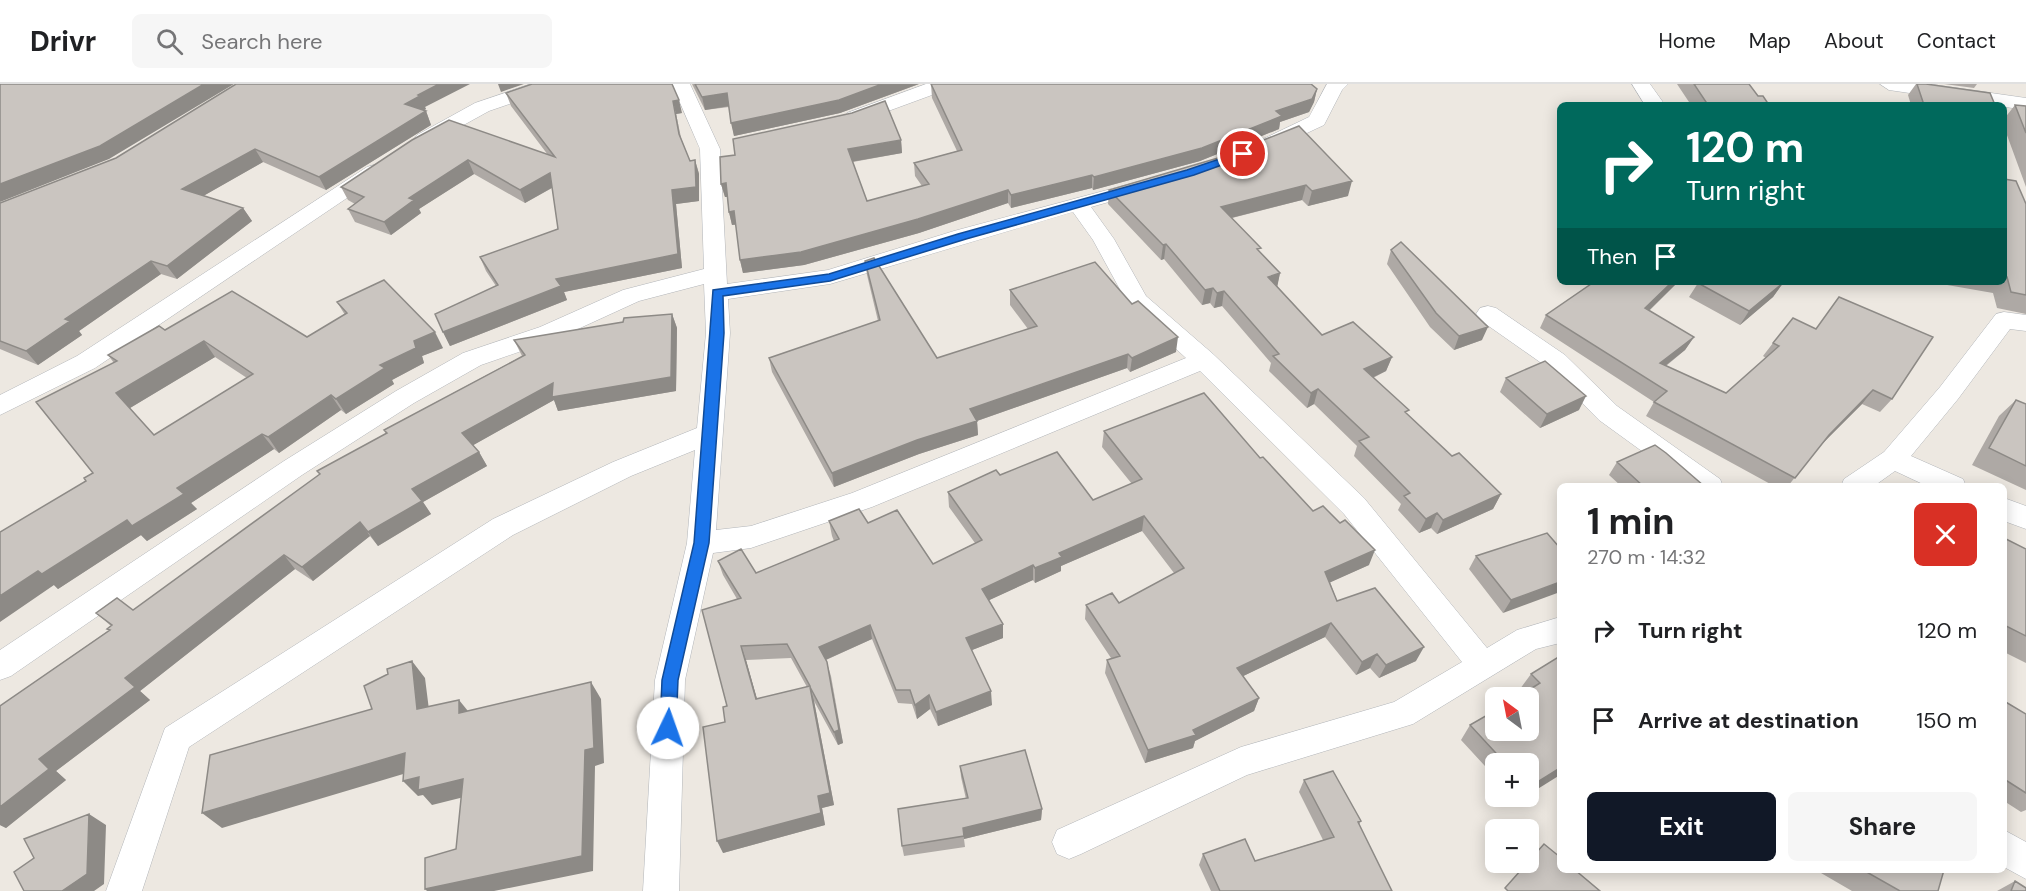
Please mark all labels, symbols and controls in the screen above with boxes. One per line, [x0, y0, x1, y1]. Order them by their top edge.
search box [132, 14, 552, 68]
text: Drivr [30, 23, 96, 60]
icon: search [153, 25, 186, 58]
text: Search here [201, 27, 323, 56]
text: Home [1658, 27, 1716, 55]
text: Map [1749, 27, 1791, 55]
text: About [1824, 27, 1884, 55]
text: Contact [1917, 27, 1996, 55]
text: 120 m [1686, 120, 1804, 175]
icon: right [1587, 126, 1665, 204]
pin [1217, 128, 1268, 179]
icon: arrive [1226, 137, 1259, 170]
text: Turn right [1686, 173, 1806, 208]
icon: arrive [1649, 240, 1682, 273]
text: Then [1587, 242, 1637, 271]
text: 1 min [1587, 498, 1675, 545]
button: close [1914, 503, 1977, 566]
text: 270 m · 14:32 [1587, 544, 1706, 570]
icon: right [1587, 614, 1620, 647]
text: Turn right [1638, 616, 1743, 645]
text: 120 m [1917, 616, 1977, 645]
north arrow [1485, 687, 1539, 741]
map controls [1485, 687, 1539, 873]
position arrow [636, 696, 700, 760]
icon: arrive [1587, 704, 1620, 737]
text: Arrive at destination [1638, 706, 1859, 735]
text: 150 m [1916, 706, 1977, 735]
button: + [1485, 753, 1539, 807]
button: Exit [1587, 792, 1776, 861]
button: Share [1788, 792, 1977, 861]
button: − [1485, 819, 1539, 873]

